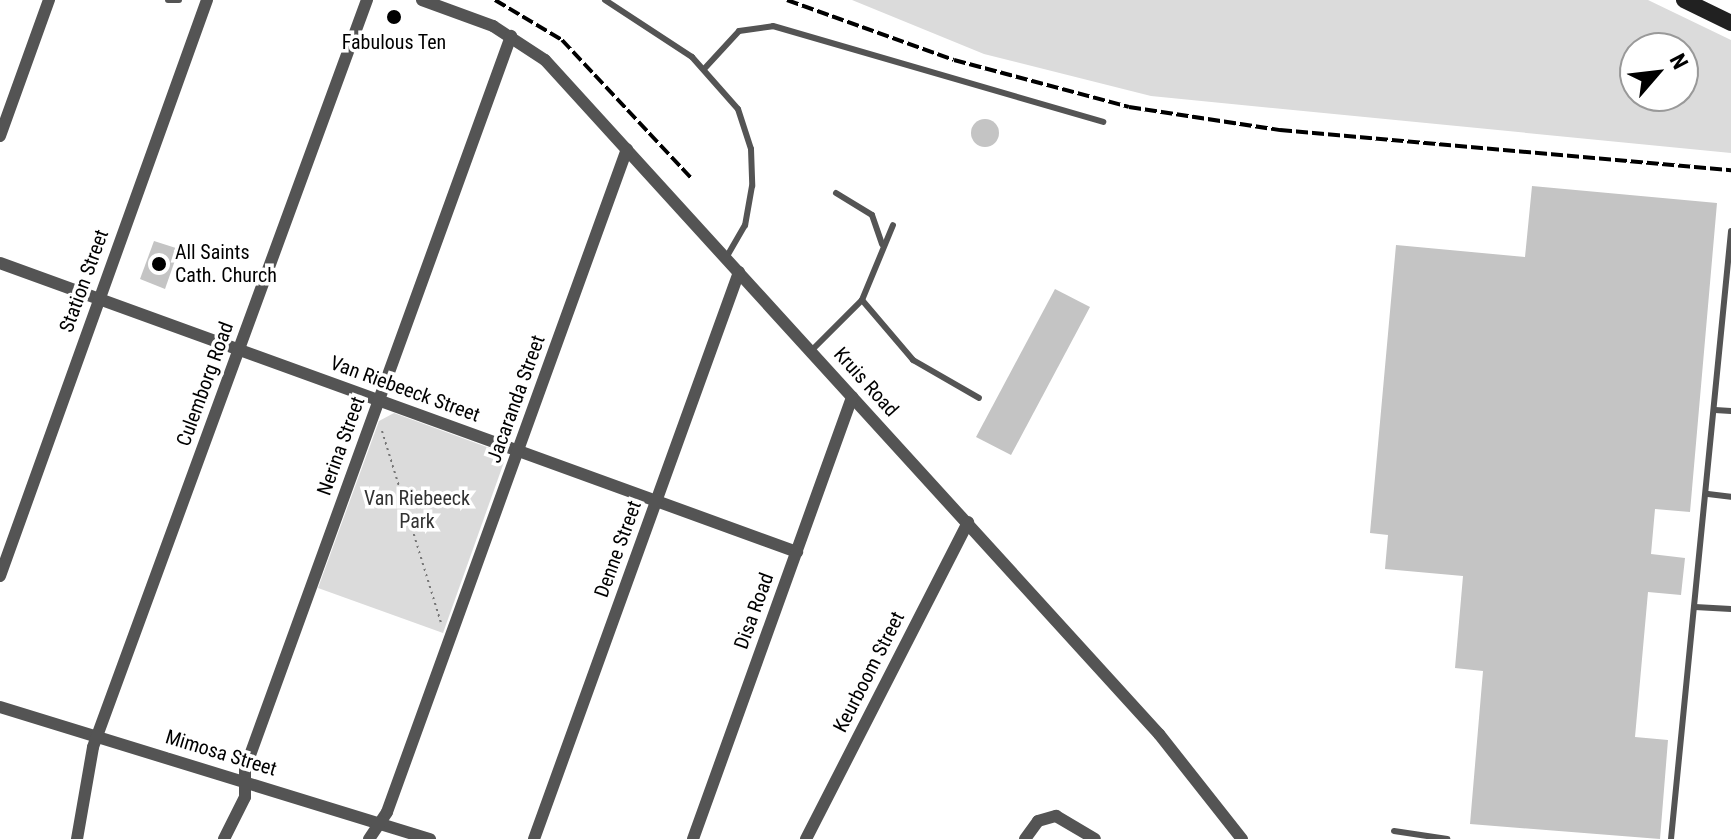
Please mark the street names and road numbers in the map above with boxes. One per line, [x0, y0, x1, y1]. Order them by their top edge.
street label: Station Street [54, 226, 114, 336]
street label: Culemborg Road [171, 319, 239, 449]
street label: Jacaranda Street [482, 332, 550, 466]
street label: Kruis Road [829, 342, 903, 422]
street label: Van Riebeeck Street [327, 351, 483, 427]
street label: Nerina Street [312, 393, 370, 499]
street label: Denne Street [589, 497, 647, 601]
street label: Disa Road [729, 570, 779, 652]
street label: Keurboom Street [828, 608, 910, 736]
street label: Mimosa Street [163, 725, 279, 781]

